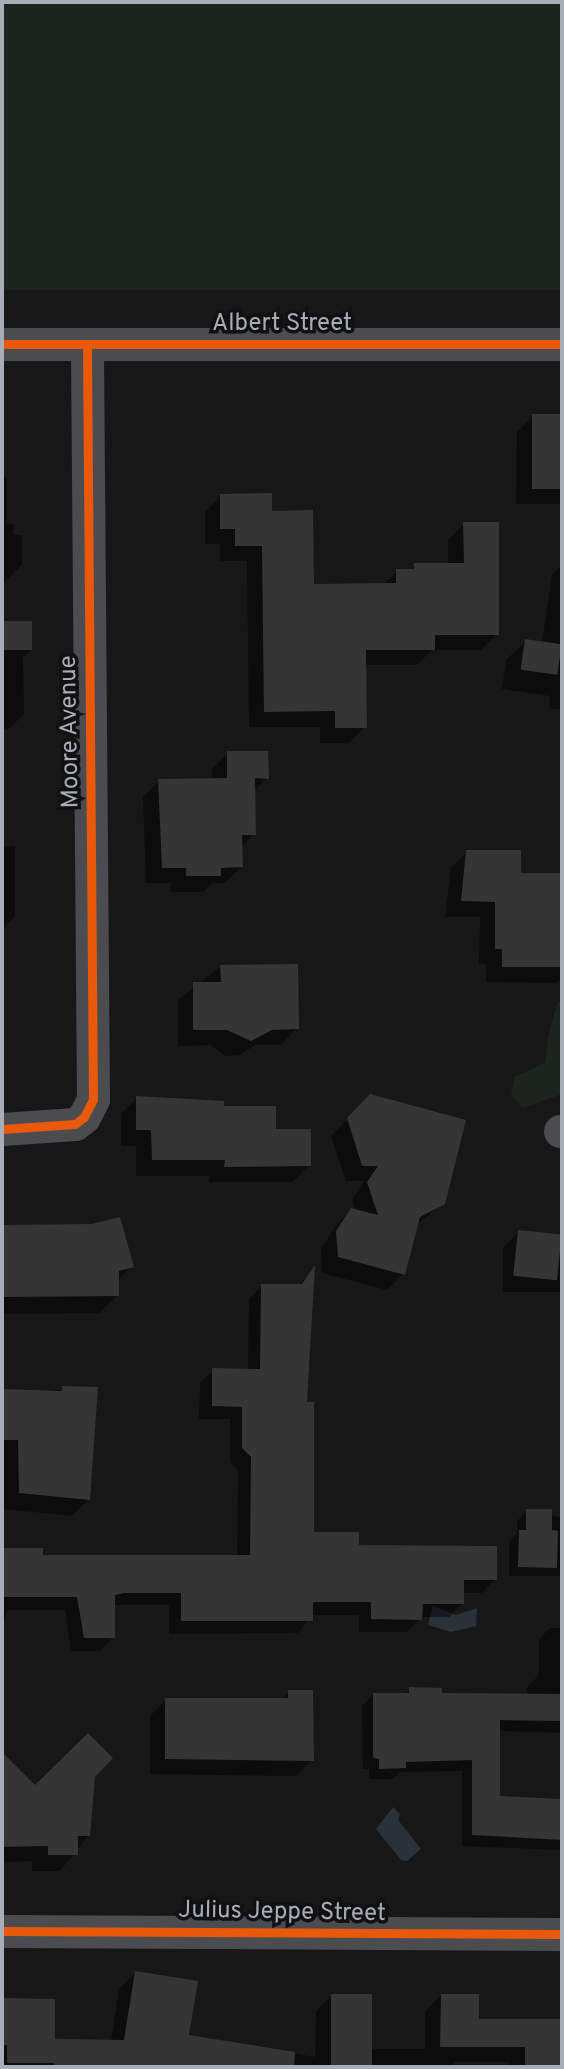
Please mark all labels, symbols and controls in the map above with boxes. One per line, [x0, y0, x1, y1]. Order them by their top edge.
street label: Albert Street [212, 311, 352, 339]
street label: Moore Avenue [55, 655, 87, 809]
street label: Julius Jeppe Street [178, 1897, 386, 1929]

